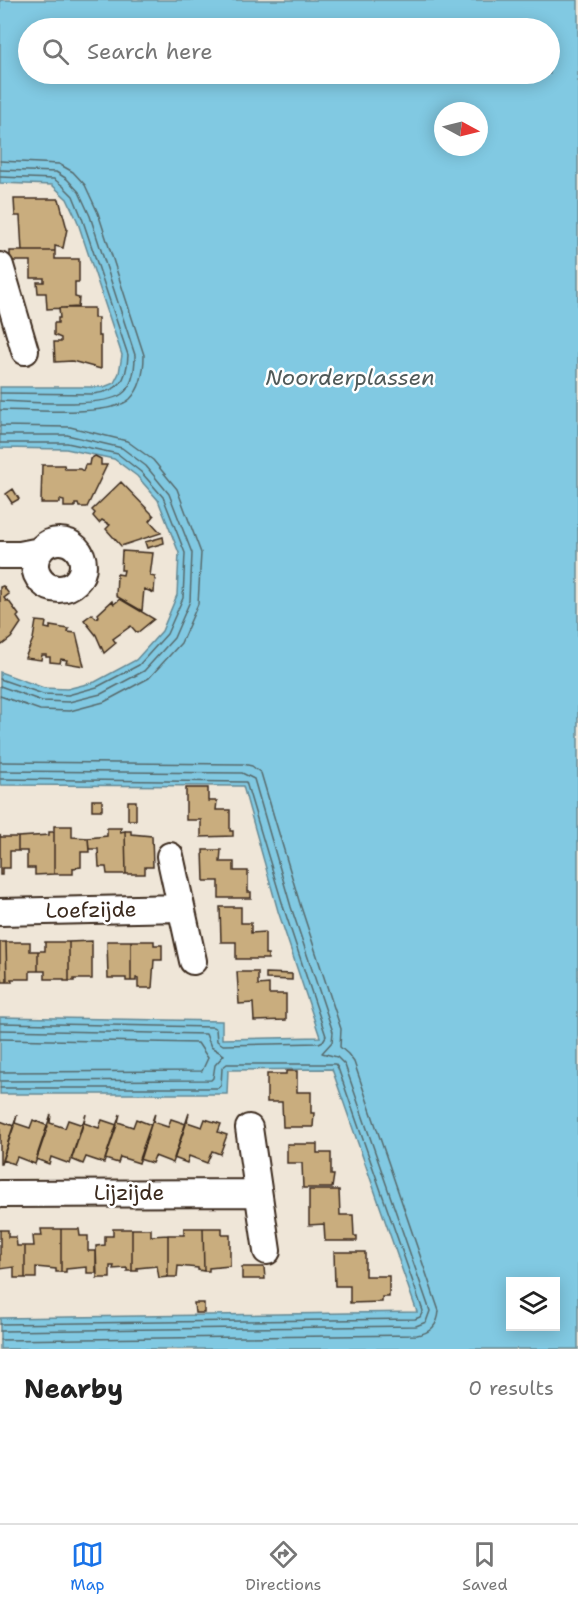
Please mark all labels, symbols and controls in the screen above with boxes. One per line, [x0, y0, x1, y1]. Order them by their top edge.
search box [18, 18, 560, 84]
icon: search [39, 35, 72, 68]
text: Search here [87, 37, 213, 66]
north arrow [434, 102, 488, 156]
water label: Noorderplassen [265, 363, 435, 392]
street label: Loefzijde [45, 895, 137, 925]
street label: Lijzijde [94, 1179, 164, 1207]
map controls [506, 1277, 560, 1331]
button: layers [506, 1277, 560, 1331]
text: Nearby [24, 1371, 123, 1406]
text: 0 results [468, 1375, 554, 1401]
tab: Map [70, 1538, 105, 1595]
tab: Directions [245, 1538, 322, 1595]
tab: Saved [462, 1538, 508, 1595]

